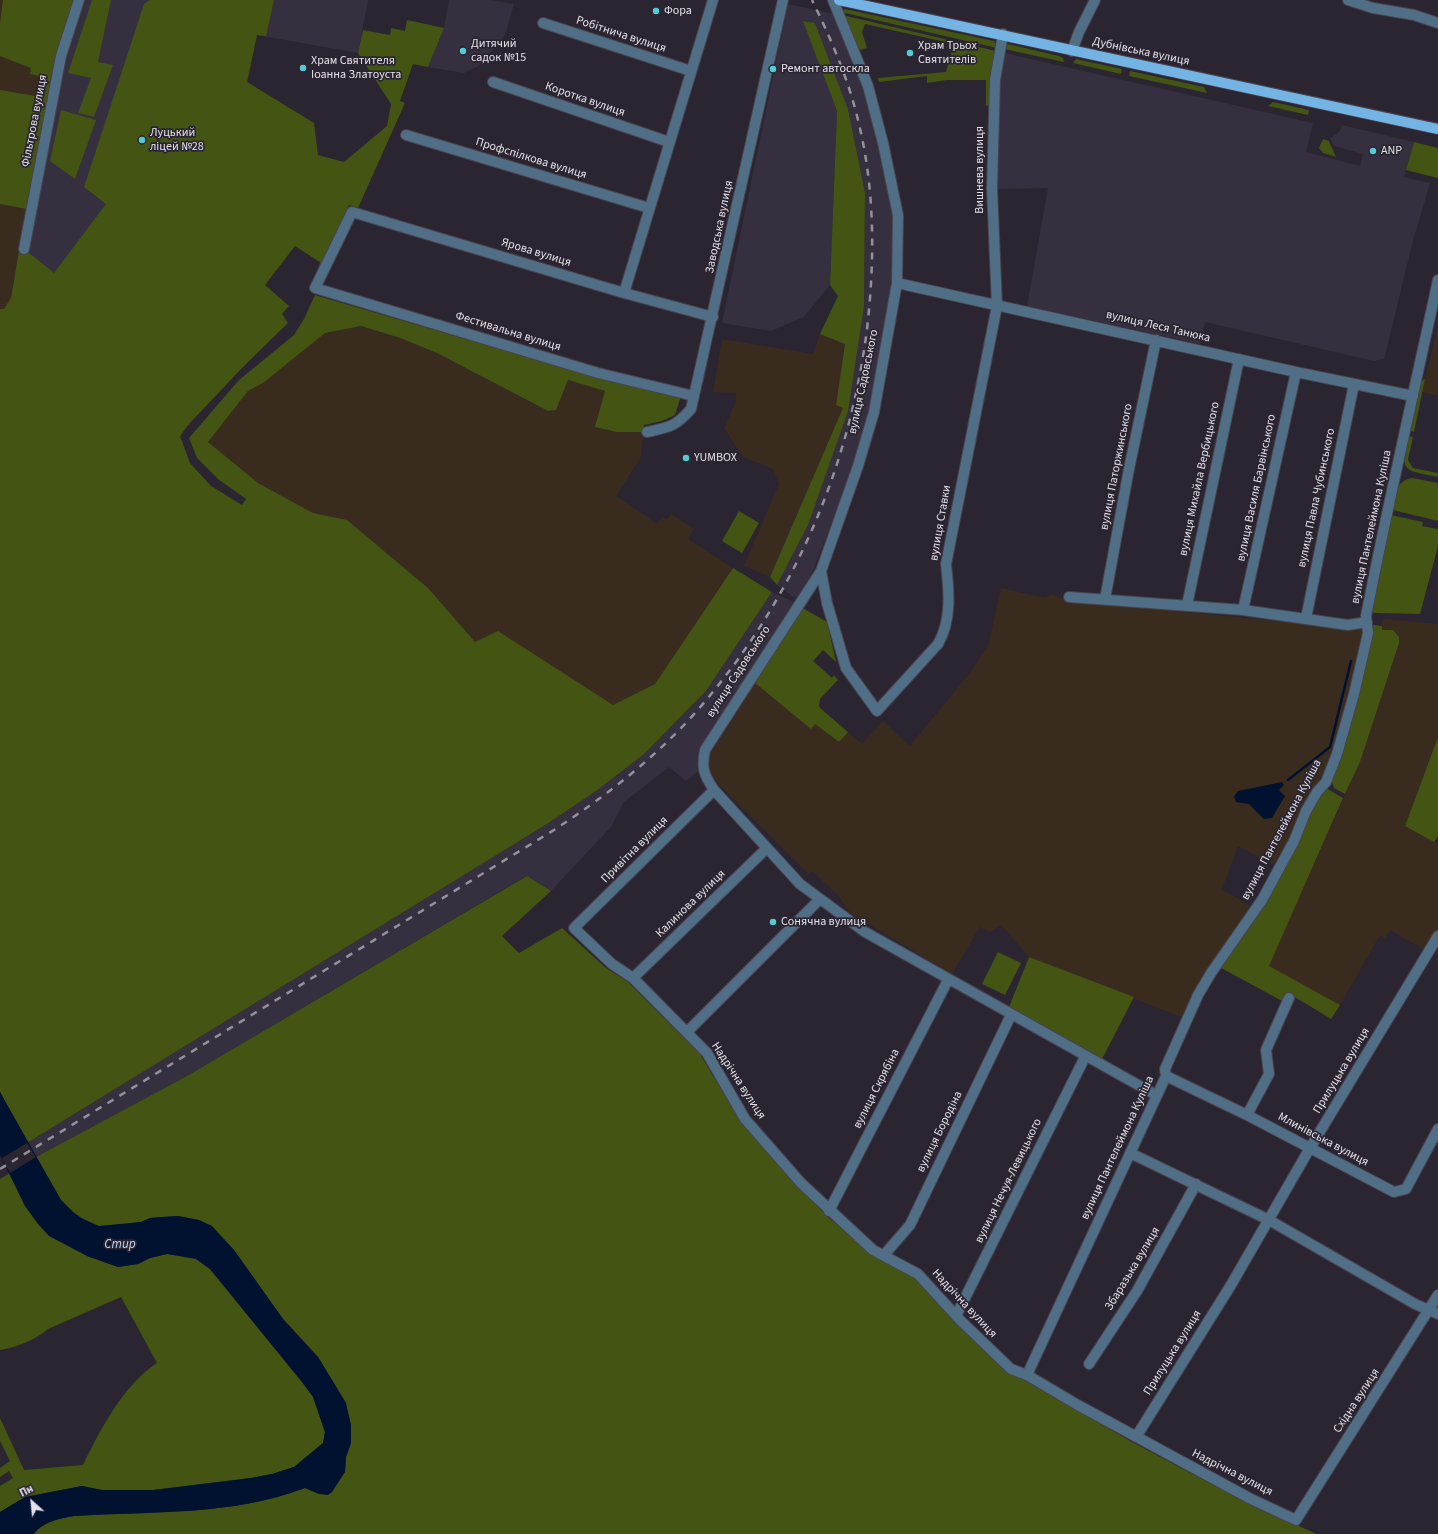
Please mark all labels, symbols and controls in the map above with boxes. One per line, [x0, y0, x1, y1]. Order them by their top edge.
place label: Фора [664, 4, 692, 18]
marker: Фора [651, 6, 661, 16]
street label: Робітнича вулиця [574, 14, 668, 56]
street label: Дубнівська вулиця [1091, 35, 1191, 69]
place label: Дитячий садок №15 [471, 37, 526, 65]
place label: Храм Трьох Святителів [918, 39, 977, 67]
marker: Дитячий садок №15 [458, 46, 468, 56]
marker: Храм Трьох Святителів [905, 48, 915, 58]
place label: Храм Святителя Іоанна Златоуста [311, 54, 401, 82]
place label: Ремонт автоскла [781, 62, 870, 76]
marker: Храм Святителя Іоанна Златоуста [298, 63, 308, 73]
marker: Ремонт автоскла [768, 64, 778, 74]
street label: Фільтрова вулиця [19, 74, 51, 168]
street label: Коротка вулиця [543, 80, 627, 120]
place label: Луцький ліцей №28 [150, 126, 204, 154]
street label: Вишнева вулиця [973, 126, 987, 214]
marker: Луцький ліцей №28 [137, 135, 147, 145]
street label: Профспілкова вулиця [474, 135, 588, 183]
place label: ANP [1381, 144, 1402, 158]
marker: ANP [1368, 146, 1378, 156]
street label: Заводська вулиця [703, 179, 737, 275]
street label: Ярова вулиця [499, 236, 573, 270]
street label: вулиця Леся Танюка [1104, 308, 1212, 346]
street label: Фестивальна вулиця [453, 309, 563, 355]
street label: вулиця Садовського [846, 328, 882, 436]
street label: вулиця Михайла Вербицького [1177, 401, 1223, 557]
street label: вулиця Паторжинського [1098, 403, 1136, 531]
street label: вулиця Василя Барвінського [1234, 413, 1280, 563]
street label: вулиця Павла Чубинського [1295, 427, 1339, 569]
street label: вулиця Пантелеймона Куліша [1349, 449, 1395, 605]
place label: YUMBOX [694, 451, 737, 465]
marker: YUMBOX [681, 453, 691, 463]
street label: вулиця Ставки [927, 484, 955, 562]
street label: вулиця Садовського [704, 623, 774, 721]
street label: вулиця Пантелеймона Куліша [1239, 757, 1325, 903]
street label: Привітна вулиця [599, 814, 671, 886]
street label: Калинова вулиця [653, 867, 729, 941]
place label: Сонячна вулиця [781, 915, 866, 929]
marker: Сонячна вулиця [768, 917, 778, 927]
street label: Прилуцька вулиця [1311, 1025, 1373, 1117]
street label: Надрічна вулиця [708, 1040, 768, 1122]
street label: вулиця Скрябіна [851, 1047, 903, 1131]
street label: вулиця Пантелеймона Куліша [1078, 1074, 1158, 1222]
street label: вулиця Бородіна [914, 1089, 966, 1175]
street label: Млинівська вулиця [1275, 1110, 1371, 1170]
street label: вулиця Нечуя-Левицького [972, 1116, 1046, 1246]
street label: Збаразька вулиця [1102, 1225, 1164, 1313]
water label: Стир [104, 1237, 136, 1253]
street label: Надрічна вулиця [928, 1267, 1000, 1341]
street label: Прилуцька вулиця [1141, 1308, 1205, 1398]
street label: Східна вулиця [1331, 1366, 1383, 1436]
street label: Надрічна вулиця [1189, 1446, 1275, 1500]
text: Пн [17, 1481, 36, 1501]
north arrow [12, 1482, 52, 1522]

